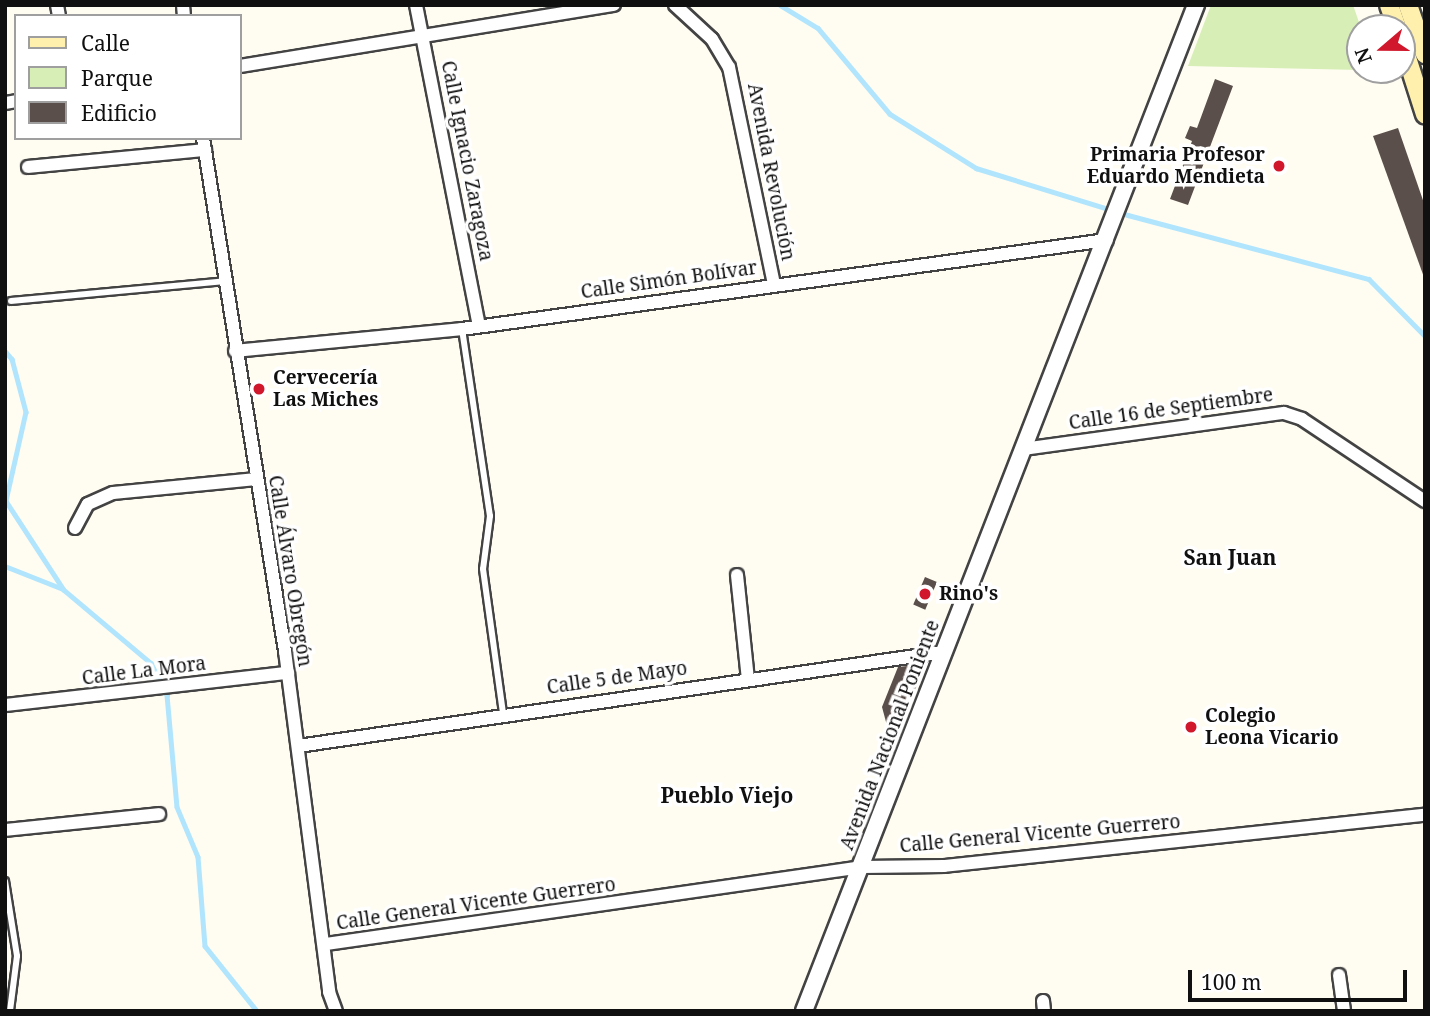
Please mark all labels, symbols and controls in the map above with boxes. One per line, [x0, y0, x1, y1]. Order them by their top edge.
legend [14, 14, 242, 140]
north arrow [1346, 14, 1416, 84]
text: Calle [81, 29, 130, 57]
text: N [1348, 44, 1378, 67]
street label: Calle Ignacio Zaragoza [436, 59, 498, 263]
text: Parque [81, 64, 153, 92]
street label: Avenida Revolución [743, 81, 799, 263]
text: Edificio [81, 99, 157, 127]
place label: Primaria Profesor Eduardo Mendieta [1087, 144, 1265, 188]
marker: Primaria Profesor Eduardo Mendieta [1271, 158, 1287, 174]
street label: Calle Simón Bolívar [579, 256, 759, 304]
place label: Cervecería Las Miches [273, 367, 378, 411]
marker: Cervecería Las Miches [251, 381, 267, 397]
street label: Calle 16 de Septiembre [1067, 383, 1275, 435]
street label: Calle Álvaro Obregón [264, 474, 316, 668]
district label: San Juan [1183, 544, 1277, 570]
place label: Rino's [939, 583, 998, 605]
marker: Rino's [917, 586, 933, 602]
street label: Avenida Nacional Poniente [836, 617, 944, 853]
street label: Calle La Mora [81, 652, 207, 690]
street label: Calle 5 de Mayo [545, 657, 689, 699]
place label: Colegio Leona Vicario [1205, 705, 1339, 749]
marker: Colegio Leona Vicario [1183, 719, 1199, 735]
district label: Pueblo Viejo [661, 782, 793, 808]
street label: Calle General Vicente Guerrero [899, 810, 1181, 858]
street label: Calle General Vicente Guerrero [335, 873, 617, 935]
scale bar [1192, 956, 1411, 1000]
text: 100 m [1201, 968, 1262, 996]

